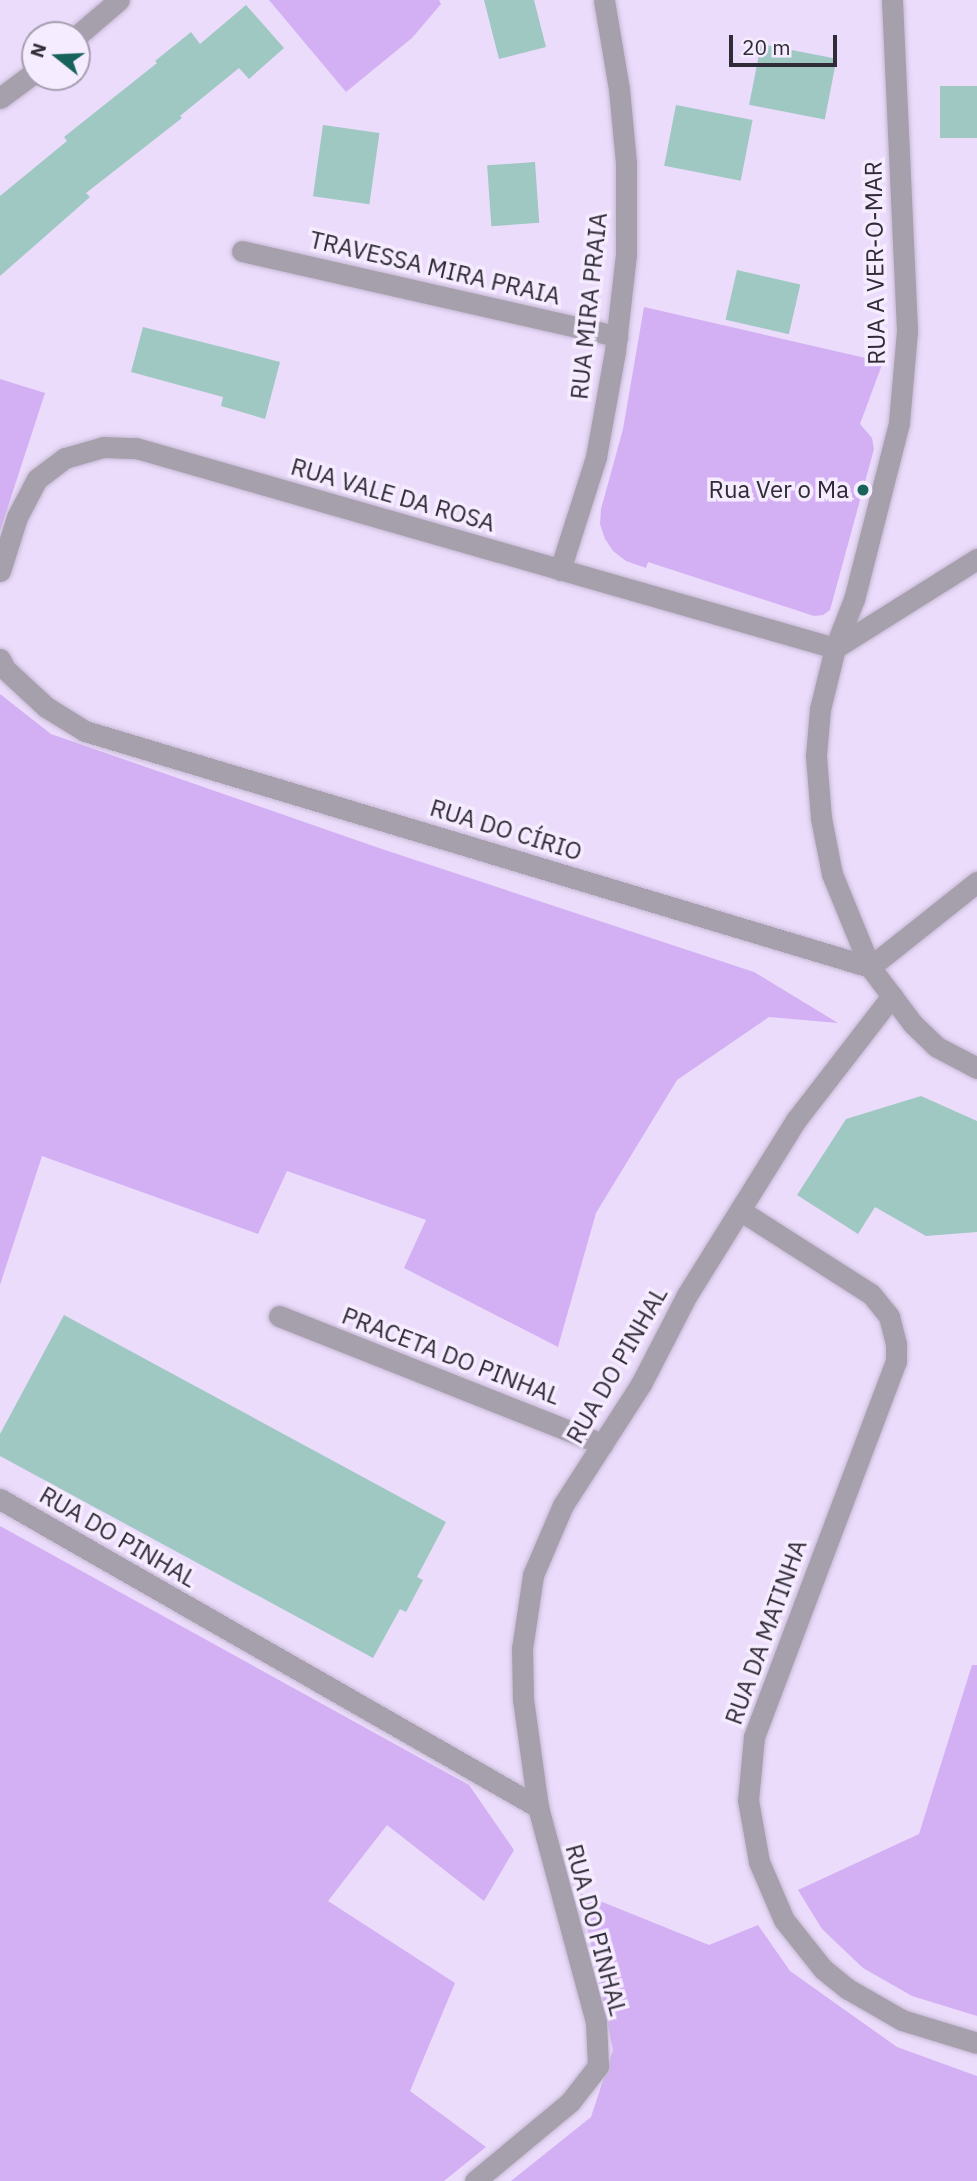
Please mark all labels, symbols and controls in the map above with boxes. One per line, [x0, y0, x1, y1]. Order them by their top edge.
north arrow [21, 21, 91, 91]
scale bar [732, 21, 841, 65]
text: 20 m [742, 33, 791, 61]
text: N [24, 40, 51, 60]
street label: RUA A VER-O-MAR [859, 161, 891, 365]
street label: RUA MIRA PRAIA [565, 211, 613, 401]
street label: TRAVESSA MIRA PRAIA [307, 225, 563, 311]
street label: RUA VALE DA ROSA [288, 452, 498, 538]
place label: Rua Ver o Ma [709, 476, 849, 504]
marker: Rua Ver o Ma [855, 482, 871, 498]
street label: RUA DO CÍRIO [427, 793, 585, 867]
street label: RUA DO PINHAL [560, 1281, 674, 1449]
street label: PRACETA DO PINHAL [338, 1301, 564, 1411]
street label: RUA DO PINHAL [34, 1480, 202, 1594]
street label: RUA DA MATINHA [719, 1536, 813, 1728]
street label: RUA DO PINHAL [559, 1841, 633, 2019]

